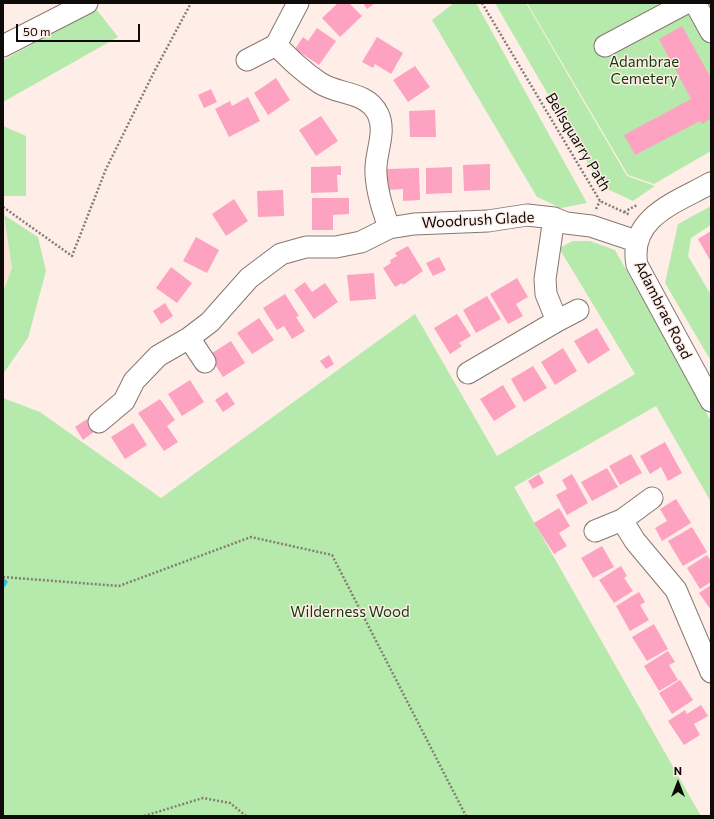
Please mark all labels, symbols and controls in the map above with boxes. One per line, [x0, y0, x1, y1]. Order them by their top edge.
scale bar [18, 16, 142, 42]
text: 50 m [23, 24, 51, 38]
park label: Adambrae Cemetery [609, 53, 679, 88]
street label: Bellsquarry Path [542, 90, 614, 194]
street label: Woodrush Glade [421, 208, 535, 232]
street label: Adambrae Road [630, 258, 696, 362]
park label: Wilderness Wood [290, 603, 410, 621]
north arrow [658, 763, 698, 803]
text: N [674, 764, 682, 777]

